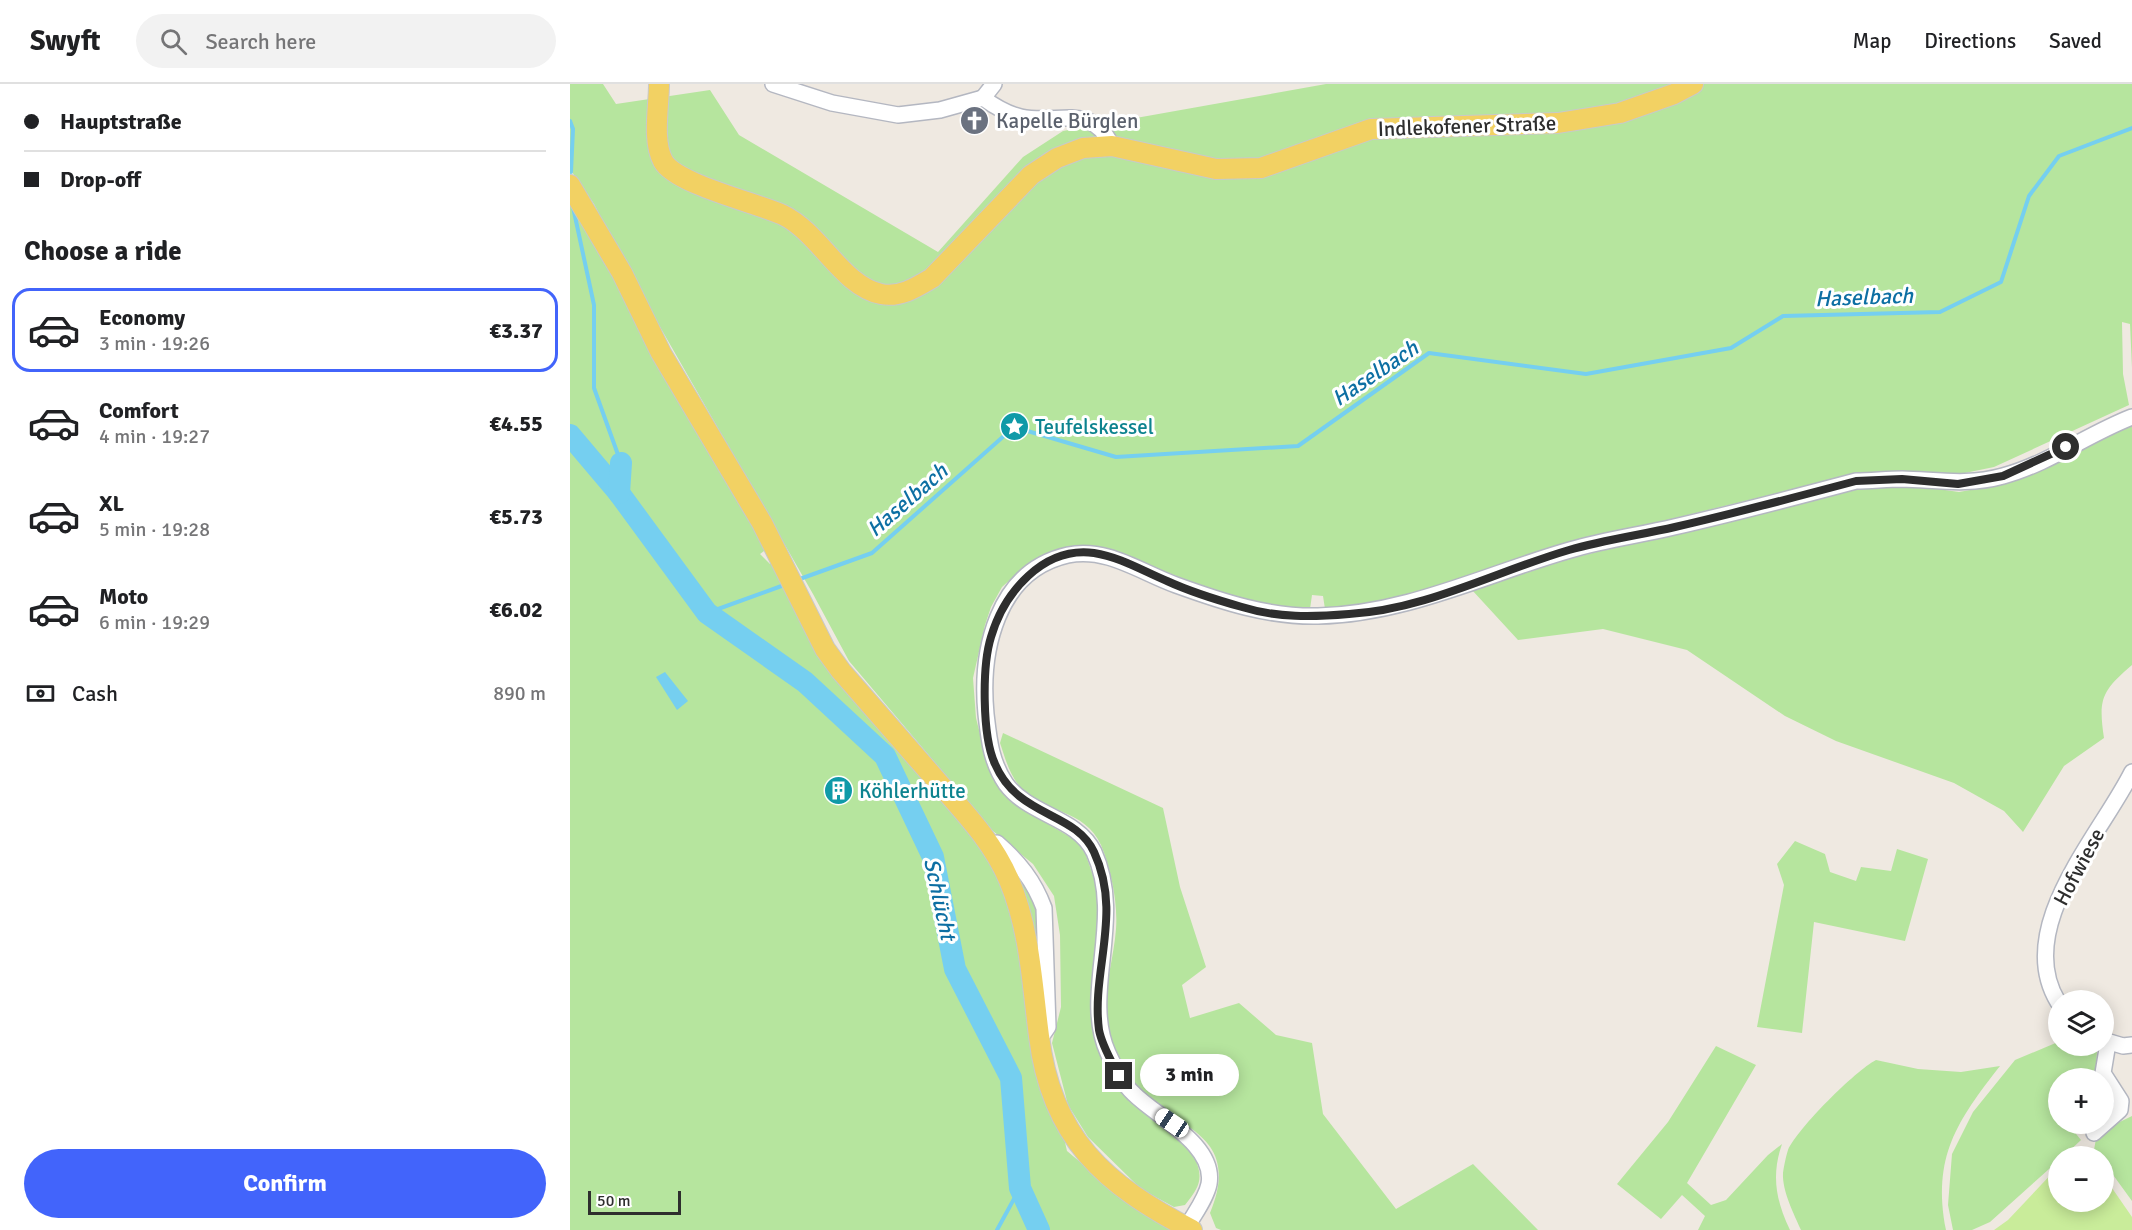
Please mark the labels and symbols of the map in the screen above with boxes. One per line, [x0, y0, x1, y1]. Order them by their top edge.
church icon: Kapelle Bürglen [959, 105, 991, 137]
place label: Kapelle Bürglen [996, 108, 1139, 134]
street label: Indlekofener Straße [1377, 110, 1557, 142]
water label: Haselbach [1815, 282, 1915, 312]
water label: Haselbach [1327, 334, 1424, 412]
place icon: Teufelskessel [998, 411, 1030, 443]
place label: Teufelskessel [1035, 414, 1154, 440]
route start [2052, 433, 2079, 460]
water label: Haselbach [861, 457, 954, 542]
building icon: Köhlerhütte [822, 775, 854, 807]
place label: Köhlerhütte [859, 778, 966, 804]
street label: Hofwiese [2048, 824, 2110, 910]
water label: Schlücht [918, 856, 962, 945]
callout: 3 min [1140, 1055, 1239, 1097]
route end [1105, 1062, 1132, 1089]
car [1152, 1105, 1192, 1141]
scale bar [588, 1188, 681, 1216]

